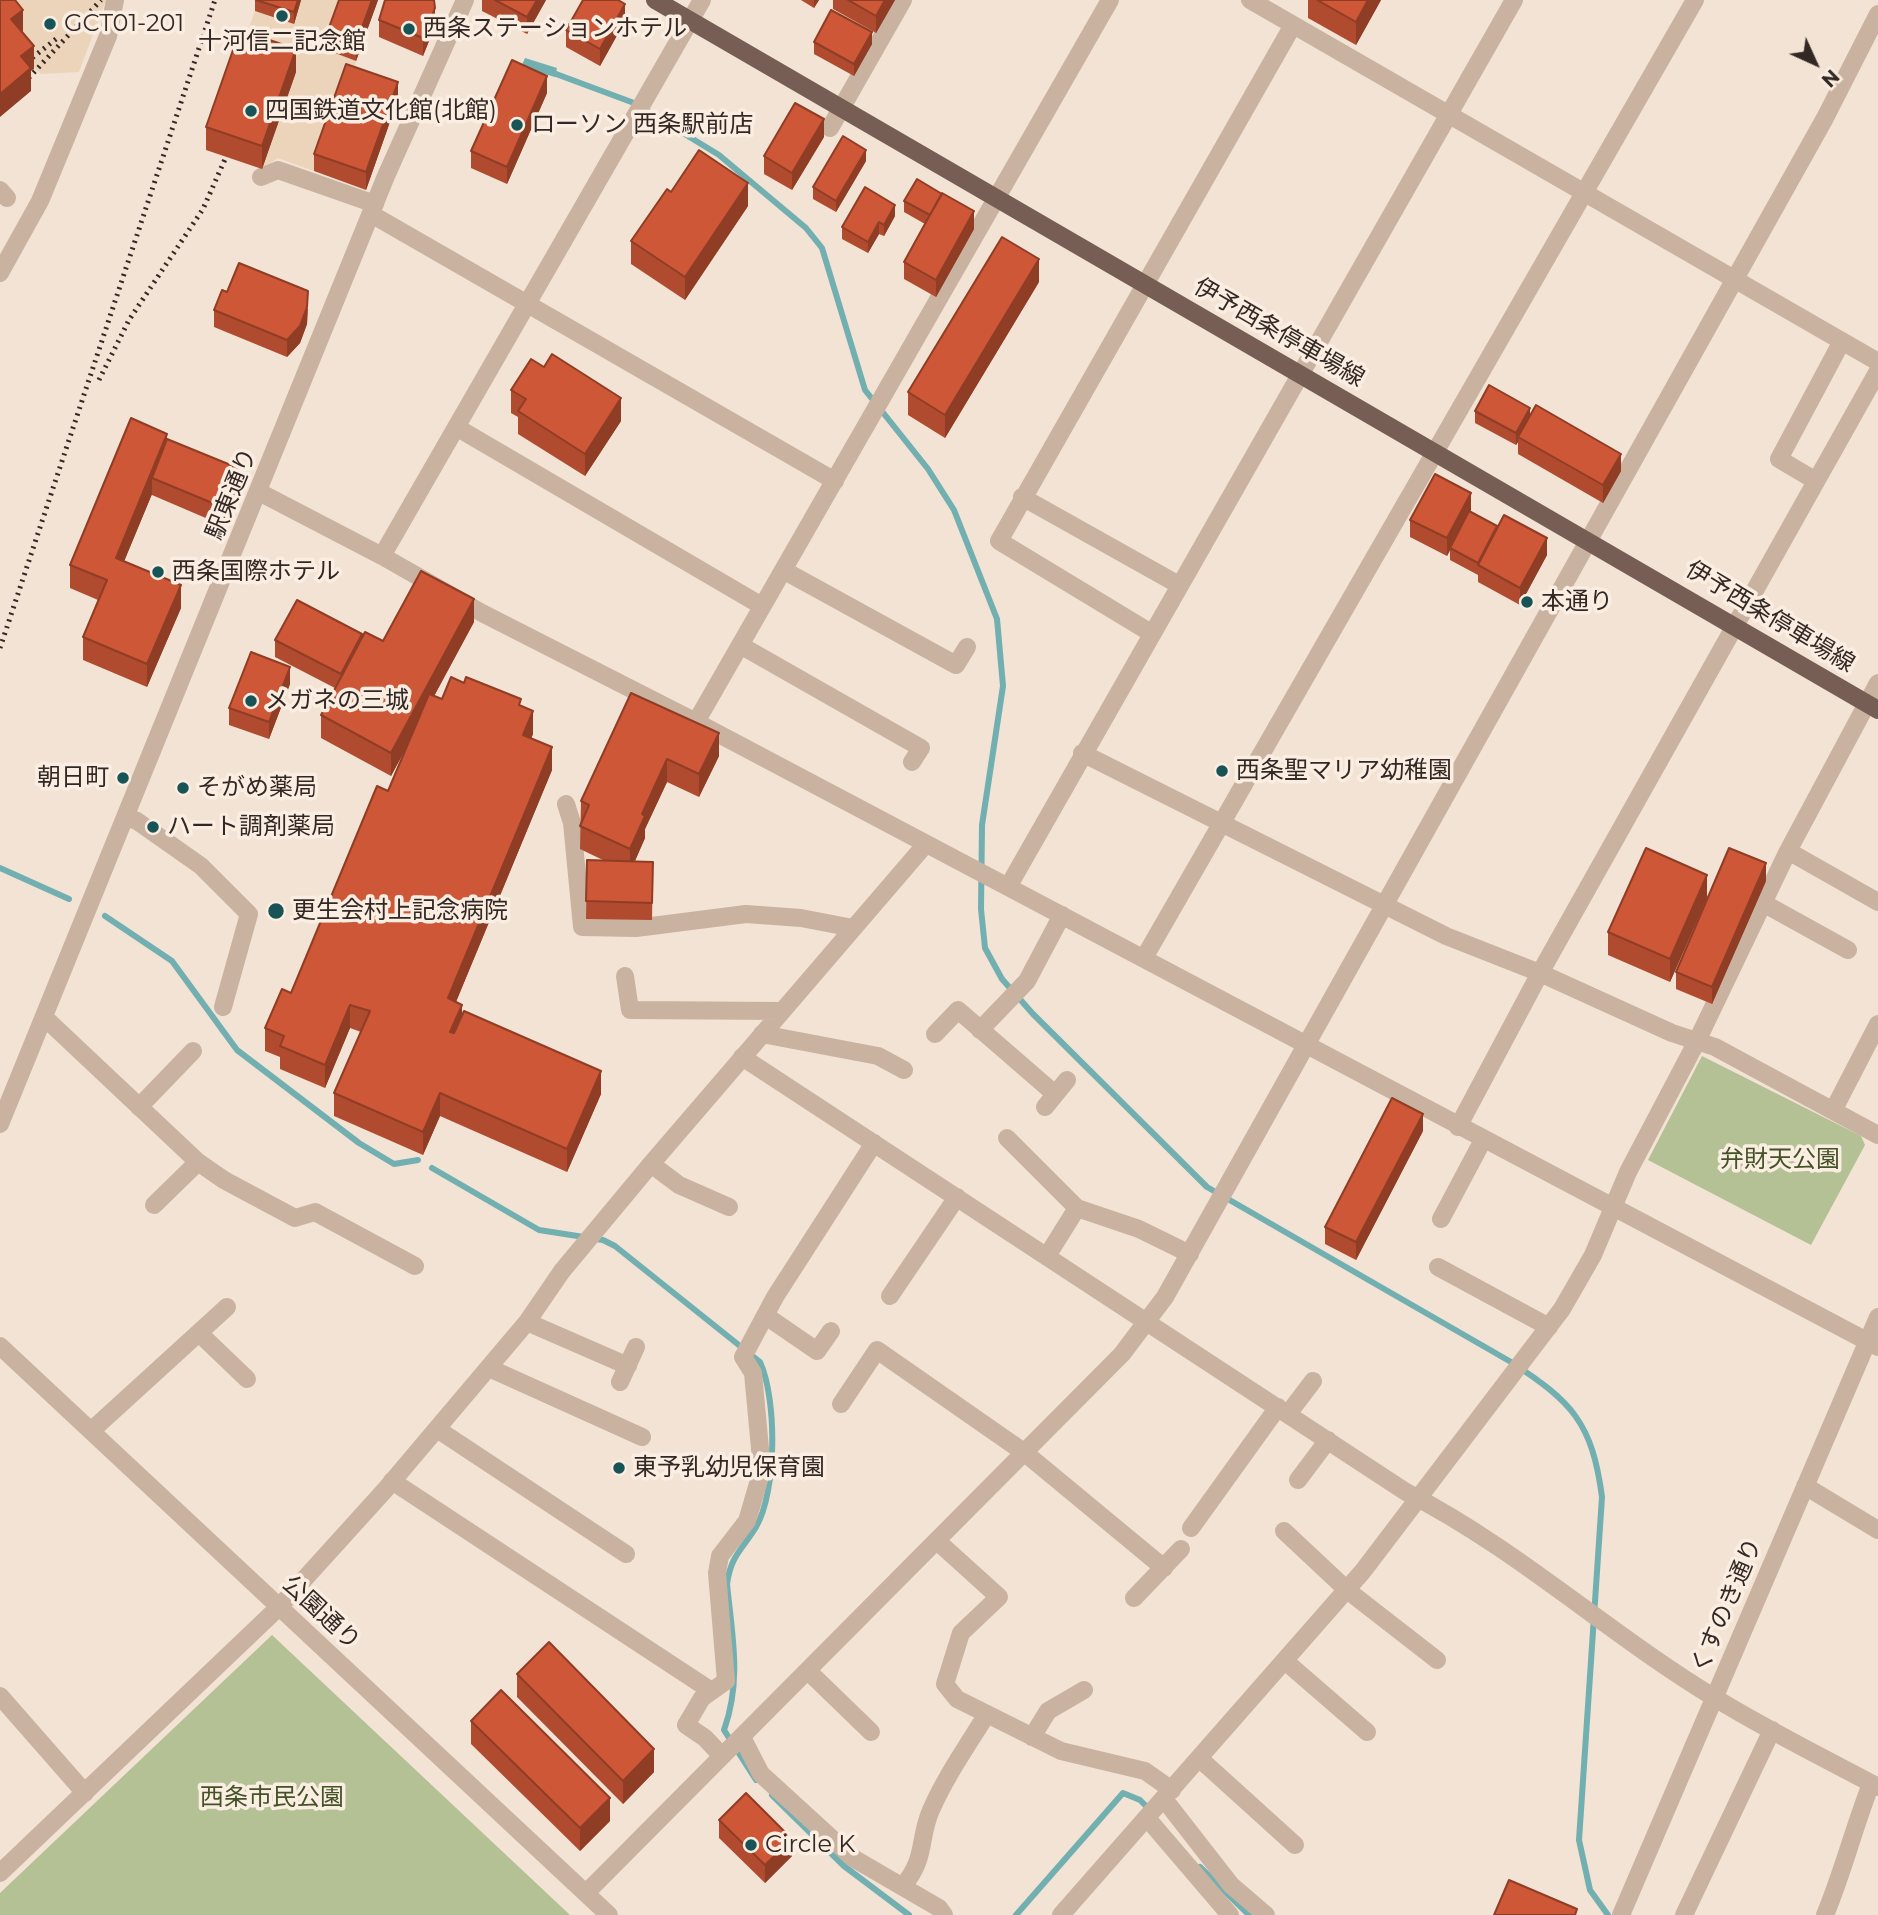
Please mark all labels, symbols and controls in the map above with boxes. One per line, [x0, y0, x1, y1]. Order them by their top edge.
marker: 十河信二記念館 [274, 8, 290, 24]
place label: GCT01-201 [64, 10, 184, 38]
place label: 西条ステーションホテル [423, 15, 687, 43]
marker: GCT01-201 [42, 16, 58, 32]
marker: 西条ステーションホテル [401, 21, 417, 37]
place label: 十河信二記念館 [198, 28, 366, 56]
north arrow [1780, 28, 1850, 98]
text: N [1817, 65, 1844, 92]
place label: 四国鉄道文化館(北館) [265, 97, 497, 125]
marker: 四国鉄道文化館(北館) [243, 103, 259, 119]
place label: ローソン 西条駅前店 [531, 111, 753, 139]
marker: ローソン 西条駅前店 [509, 117, 525, 133]
street label: 伊予西条停車場線 [1189, 273, 1369, 393]
street label: 駅東通り [201, 444, 263, 544]
street label: 伊予西条停車場線 [1680, 555, 1860, 679]
place label: 西条国際ホテル [172, 558, 340, 586]
marker: 西条国際ホテル [150, 564, 166, 580]
place label: 本通り [1541, 588, 1613, 616]
marker: 本通り [1519, 594, 1535, 610]
place label: メガネの三城 [265, 687, 409, 715]
marker: メガネの三城 [243, 693, 259, 709]
place label: 西条聖マリア幼稚園 [1236, 757, 1452, 785]
marker: 西条聖マリア幼稚園 [1214, 763, 1230, 779]
place label: 朝日町 [37, 764, 109, 792]
marker: 朝日町 [115, 770, 131, 786]
place label: そがめ薬局 [197, 774, 317, 802]
marker: そがめ薬局 [175, 780, 191, 796]
place label: ハート調剤薬局 [167, 813, 335, 841]
marker: ハート調剤薬局 [145, 819, 161, 835]
place label: 更生会村上記念病院 [292, 897, 508, 925]
marker: 更生会村上記念病院 [266, 901, 286, 921]
park label: 弁財天公園 [1720, 1146, 1840, 1174]
place label: 東予乳幼児保育園 [633, 1454, 825, 1482]
marker: 東予乳幼児保育園 [611, 1460, 627, 1476]
street label: くすのき通り [1686, 1534, 1768, 1678]
street label: 公園通り [276, 1570, 366, 1656]
park label: 西条市民公園 [200, 1784, 344, 1812]
place label: Circle K [765, 1831, 855, 1859]
marker: Circle K [743, 1837, 759, 1853]

